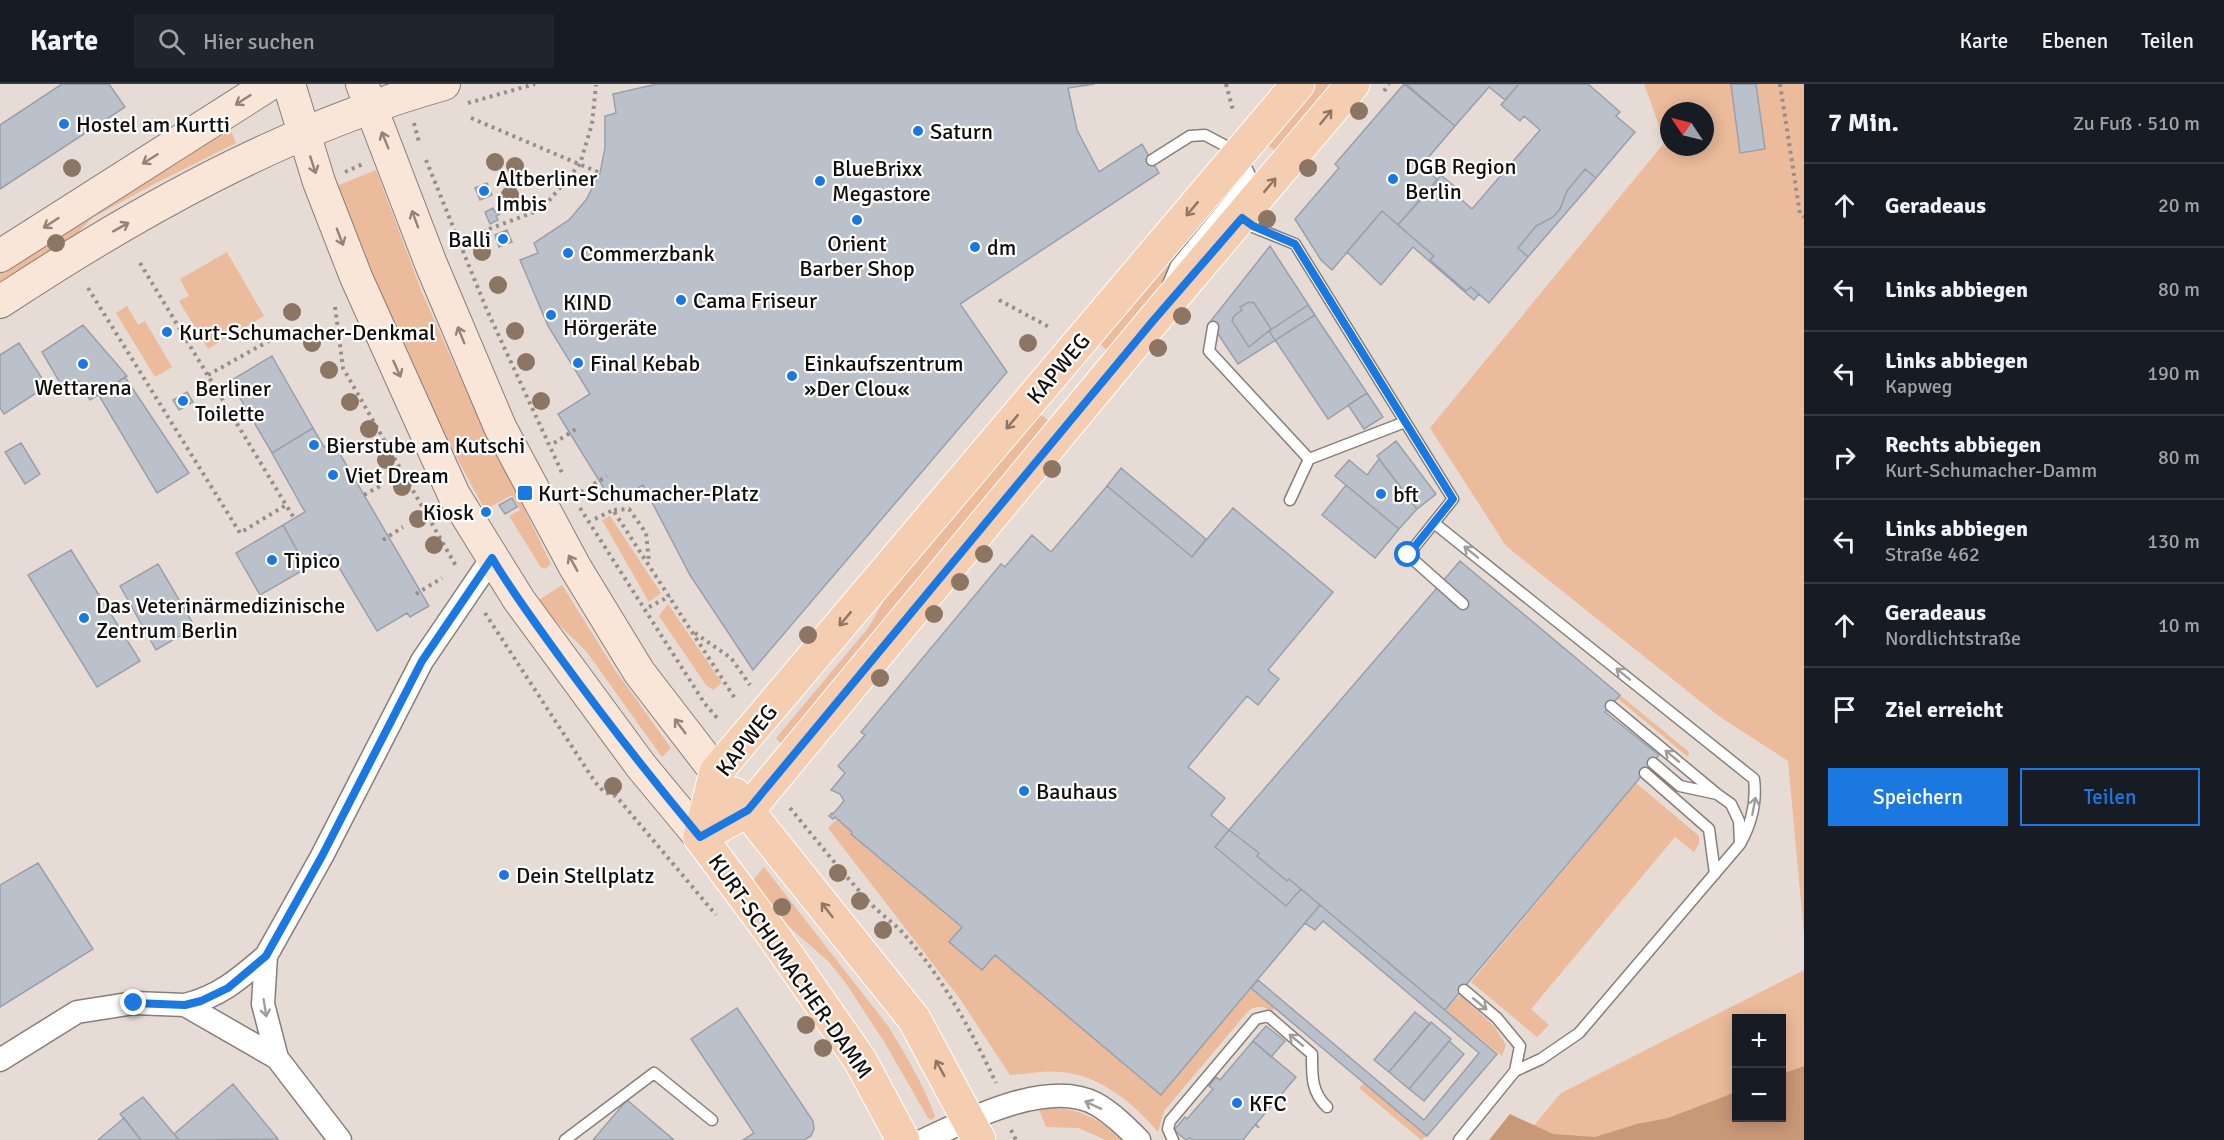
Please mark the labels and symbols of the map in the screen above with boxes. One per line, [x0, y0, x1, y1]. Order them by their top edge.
one-way arrow [235, 94, 252, 107]
north arrow [1660, 102, 1714, 156]
one-way arrow [1319, 109, 1332, 125]
place label: Hostel am Kurtti [76, 111, 230, 138]
marker: Hostel am Kurtti [57, 117, 71, 131]
place label: Saturn [930, 118, 993, 145]
marker: Saturn [911, 124, 925, 138]
one-way arrow [379, 131, 390, 150]
one-way arrow [142, 153, 159, 165]
place label: DGB Region Berlin [1405, 153, 1516, 205]
one-way arrow [308, 155, 319, 174]
place label: BlueBrixx Megastore [832, 155, 931, 207]
place label: Altberliner Imbis [496, 165, 597, 217]
marker: DGB Region Berlin [1386, 172, 1400, 186]
marker: BlueBrixx Megastore [813, 174, 827, 188]
one-way arrow [1263, 178, 1277, 193]
marker: Altberliner Imbis [477, 184, 491, 198]
one-way arrow [1185, 201, 1199, 216]
one-way arrow [408, 211, 419, 229]
marker: Orient Barber Shop [850, 213, 864, 227]
one-way arrow [43, 217, 60, 229]
one-way arrow [112, 221, 129, 233]
place label: Balli [448, 226, 491, 253]
one-way arrow [335, 227, 346, 246]
place label: Orient Barber Shop [799, 230, 915, 282]
marker: Balli [496, 232, 510, 246]
place label: dm [987, 234, 1016, 261]
place label: Commerzbank [580, 240, 715, 267]
marker: dm [968, 240, 982, 254]
marker: Commerzbank [561, 246, 575, 260]
place label: Cama Friseur [693, 287, 817, 314]
place label: KIND Hörgeräte [563, 289, 657, 341]
marker: Cama Friseur [674, 293, 688, 307]
marker: KIND Hörgeräte [544, 308, 558, 322]
place label: Kurt-Schumacher-Denkmal [179, 319, 436, 346]
marker: Kurt-Schumacher-Denkmal [160, 325, 174, 339]
one-way arrow [455, 327, 466, 345]
street label: KAPWEG [1021, 327, 1096, 409]
place label: Final Kebab [590, 350, 700, 377]
place label: Einkaufszentrum »Der Clou« [804, 350, 964, 402]
marker: Final Kebab [571, 356, 585, 370]
marker: Wettarena [76, 357, 90, 371]
one-way arrow [392, 360, 403, 378]
marker: Einkaufszentrum »Der Clou« [785, 369, 799, 383]
place label: Wettarena [34, 374, 132, 401]
place label: Berliner Toilette [195, 375, 271, 427]
marker: Berliner Toilette [176, 394, 190, 408]
one-way arrow [1005, 414, 1019, 429]
place label: Bierstube am Kutschi [326, 432, 525, 459]
marker: Bierstube am Kutschi [307, 438, 321, 452]
place label: Viet Dream [345, 462, 449, 489]
marker: Viet Dream [326, 468, 340, 482]
place label: Kurt-Schumacher-Platz [538, 480, 759, 507]
place label: bft [1393, 481, 1419, 508]
marker: Kurt-Schumacher-Platz [516, 484, 534, 502]
marker: bft [1374, 487, 1388, 501]
place label: Kiosk [423, 499, 474, 526]
marker: Kiosk [479, 505, 493, 519]
route start [1394, 541, 1420, 567]
one-way arrow [1463, 546, 1479, 559]
place label: Tipico [284, 547, 340, 574]
marker: Tipico [265, 553, 279, 567]
one-way arrow [567, 555, 579, 572]
place label: Das Veterinärmedizinische Zentrum Berlin [96, 592, 345, 644]
marker: Das Veterinärmedizinische Zentrum Berlin [77, 611, 91, 625]
one-way arrow [839, 611, 852, 627]
one-way arrow [1615, 668, 1631, 681]
street label: KAPWEG [710, 699, 783, 782]
one-way arrow [673, 718, 686, 734]
one-way arrow [1664, 750, 1680, 763]
place label: Bauhaus [1036, 778, 1117, 805]
marker: Bauhaus [1017, 784, 1031, 798]
one-way arrow [1749, 797, 1760, 816]
street label: KURT-SCHUMACHER-DAMM [703, 849, 878, 1084]
place label: Dein Stellplatz [516, 862, 655, 889]
marker: Dein Stellplatz [497, 868, 511, 882]
one-way arrow [821, 902, 834, 918]
route end [120, 989, 146, 1015]
one-way arrow [1472, 997, 1487, 1011]
one-way arrow [260, 998, 271, 1017]
one-way arrow [1289, 1033, 1304, 1047]
one-way arrow [934, 1060, 946, 1077]
place label: KFC [1249, 1090, 1287, 1117]
marker: KFC [1230, 1096, 1244, 1110]
one-way arrow [1084, 1098, 1102, 1110]

